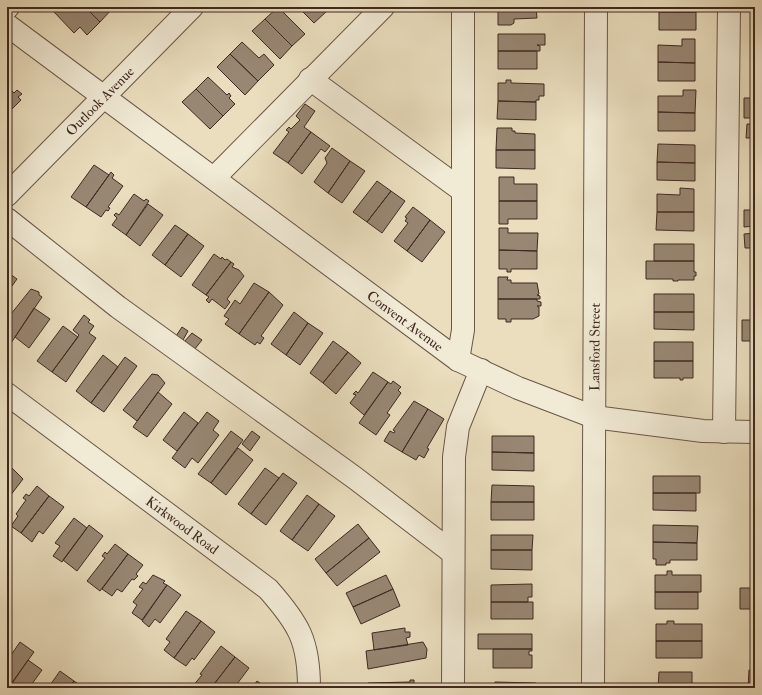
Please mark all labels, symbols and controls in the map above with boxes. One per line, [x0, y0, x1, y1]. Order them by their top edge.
street label: Outlook Avenue [62, 63, 137, 139]
street label: Convent Avenue [364, 287, 447, 355]
street label: Lansford Street [586, 303, 603, 391]
street label: Kirkwood Road [143, 492, 222, 558]

